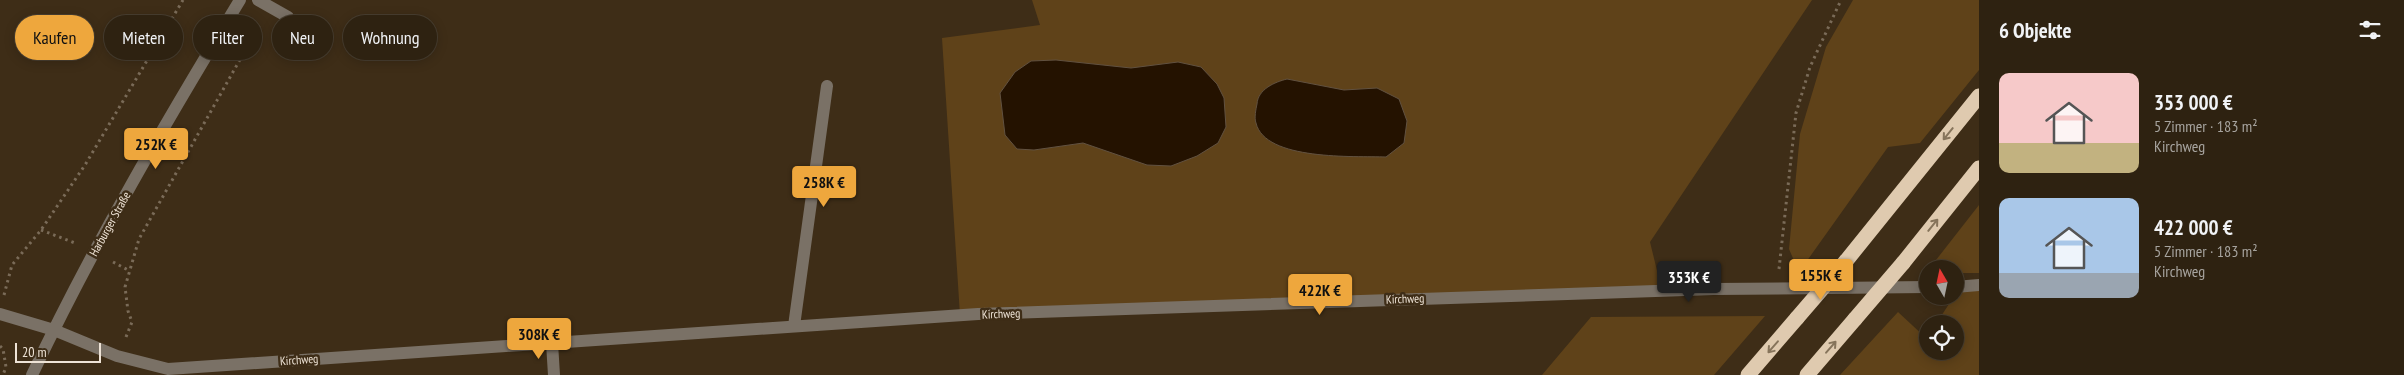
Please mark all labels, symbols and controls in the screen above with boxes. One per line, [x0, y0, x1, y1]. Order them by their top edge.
chip: Kaufen [15, 15, 94, 60]
chip: Mieten [104, 15, 183, 60]
chip: Filter [193, 15, 262, 60]
chip: Neu [272, 15, 333, 60]
chip: Wohnung [343, 15, 437, 60]
icon: filters [2356, 16, 2384, 44]
text: 6 Objekte [1999, 17, 2071, 44]
text: 353 000 € [2154, 89, 2233, 116]
icon: home [2039, 93, 2099, 153]
text: 5 Zimmer · 183 m² [2154, 116, 2258, 136]
one-way arrow [1943, 127, 1954, 140]
pin: 252K € [115, 128, 197, 170]
text: 252K € [135, 134, 177, 154]
text: Kirchweg [2154, 136, 2205, 156]
pin: 258K € [783, 166, 865, 208]
text: 258K € [803, 172, 845, 192]
street label: Harburger Straße [86, 189, 133, 259]
text: 422 000 € [2154, 214, 2233, 241]
one-way arrow [1928, 218, 1939, 231]
icon: home [2039, 218, 2099, 278]
text: 5 Zimmer · 183 m² [2154, 241, 2258, 261]
pin: 155K € [1780, 258, 1862, 301]
pin: 353K € [1648, 260, 1730, 303]
north arrow [1919, 260, 1964, 305]
map controls [1919, 260, 1964, 360]
text: Kirchweg [2154, 261, 2205, 281]
text: 155K € [1800, 265, 1842, 285]
text: 353K € [1668, 267, 1710, 287]
pin: 422K € [1279, 274, 1361, 316]
text: 422K € [1299, 280, 1341, 300]
street label: Kirchweg [1386, 290, 1424, 307]
street label: Kirchweg [982, 305, 1020, 322]
button: locate [1919, 315, 1964, 360]
pin: 308K € [498, 318, 580, 360]
text: 308K € [518, 324, 560, 344]
scale bar [15, 340, 101, 363]
one-way arrow [1767, 340, 1779, 353]
one-way arrow [1825, 341, 1837, 354]
text: 20 m [22, 343, 47, 361]
street label: Kirchweg [279, 351, 319, 368]

